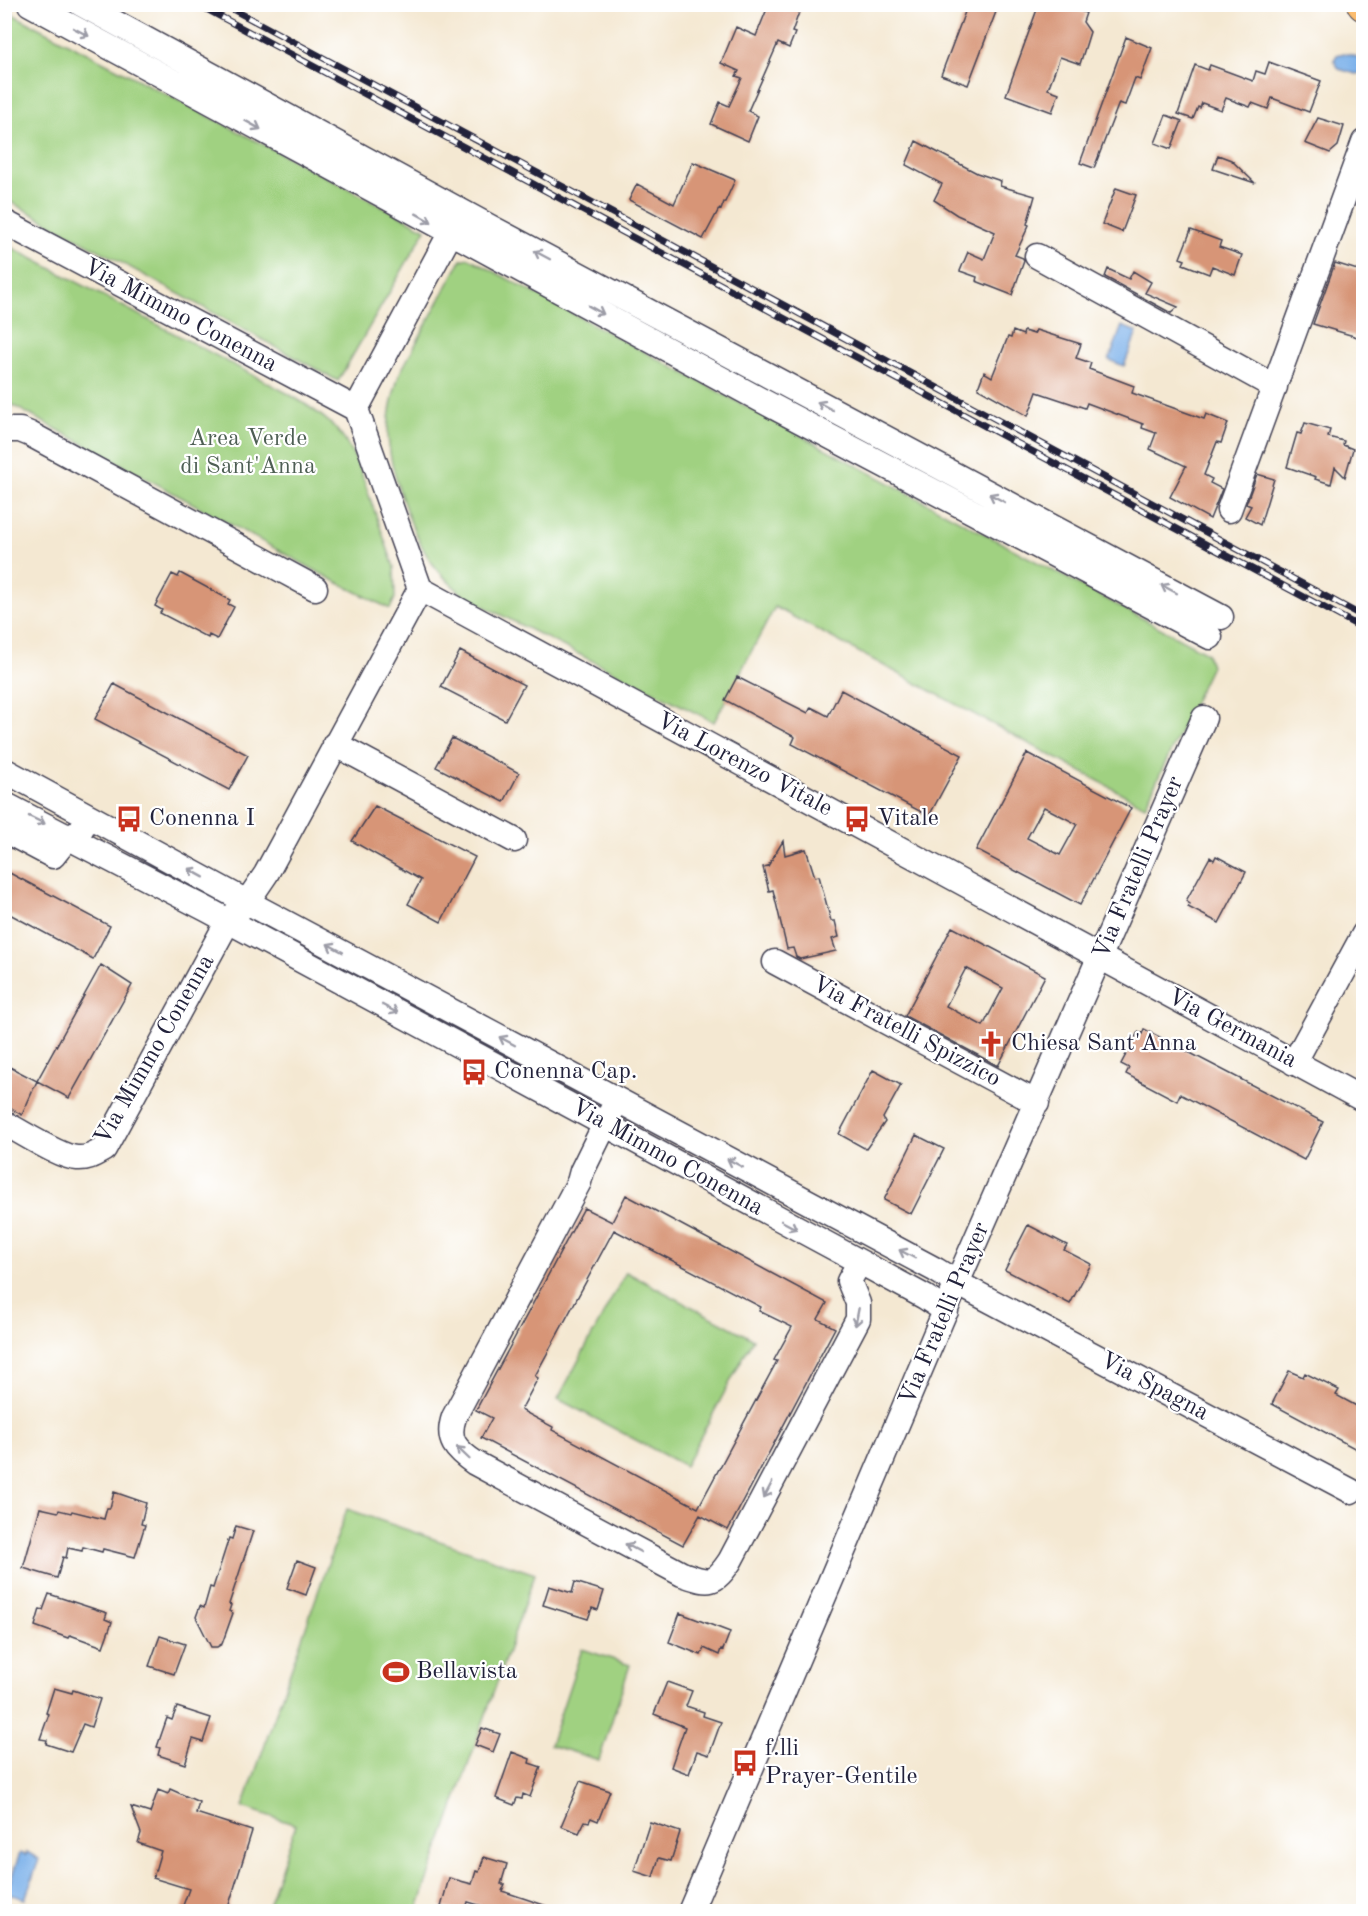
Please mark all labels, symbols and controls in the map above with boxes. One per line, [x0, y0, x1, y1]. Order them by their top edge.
one-way arrow [72, 27, 90, 38]
one-way arrow [244, 119, 261, 131]
one-way arrow [415, 212, 432, 224]
one-way arrow [533, 249, 551, 260]
street label: Via Mimmo Conenna [79, 255, 281, 377]
one-way arrow [587, 304, 604, 316]
one-way arrow [817, 400, 834, 412]
park label: Area Verde di Sant'Anna [180, 427, 316, 479]
one-way arrow [989, 492, 1006, 504]
one-way arrow [1161, 583, 1178, 595]
street label: Via Lorenzo Vitale [652, 709, 836, 821]
street label: Via Fratelli Prayer [1090, 773, 1188, 963]
bus stop icon: Conenna I [114, 804, 144, 834]
bus stop icon: Vitale [842, 804, 872, 834]
place label: Conenna I [149, 807, 255, 831]
place label: Vitale [877, 807, 939, 831]
one-way arrow [28, 814, 45, 826]
one-way arrow [188, 867, 205, 879]
one-way arrow [327, 942, 345, 953]
street label: Via Mimmo Conenna [91, 951, 219, 1149]
street label: Via Fratelli Spizzico [808, 972, 1004, 1092]
street label: Via Germania [1163, 985, 1301, 1073]
one-way arrow [381, 1004, 399, 1015]
church icon: Chiesa Sant'Anna [976, 1029, 1006, 1059]
place label: Chiesa Sant'Anna [1011, 1032, 1197, 1056]
one-way arrow [499, 1035, 517, 1046]
bus stop icon: Conenna Cap. [459, 1057, 489, 1087]
place label: Conenna Cap. [494, 1060, 638, 1084]
street label: Via Mimmo Conenna [567, 1095, 767, 1221]
one-way arrow [726, 1157, 744, 1168]
one-way arrow [780, 1219, 797, 1231]
street label: Via Fratelli Prayer [896, 1219, 994, 1409]
one-way arrow [898, 1248, 916, 1259]
one-way arrow [851, 1307, 862, 1326]
street label: Via Spagna [1096, 1348, 1212, 1426]
one-way arrow [456, 1446, 471, 1460]
one-way arrow [762, 1481, 774, 1498]
one-way arrow [625, 1542, 642, 1554]
sports icon: Bellavista [381, 1657, 411, 1687]
place label: Bellavista [416, 1660, 518, 1684]
place label: f.lli Prayer-Gentile [765, 1737, 918, 1789]
bus stop icon: f.lli Prayer-Gentile [730, 1748, 760, 1778]

